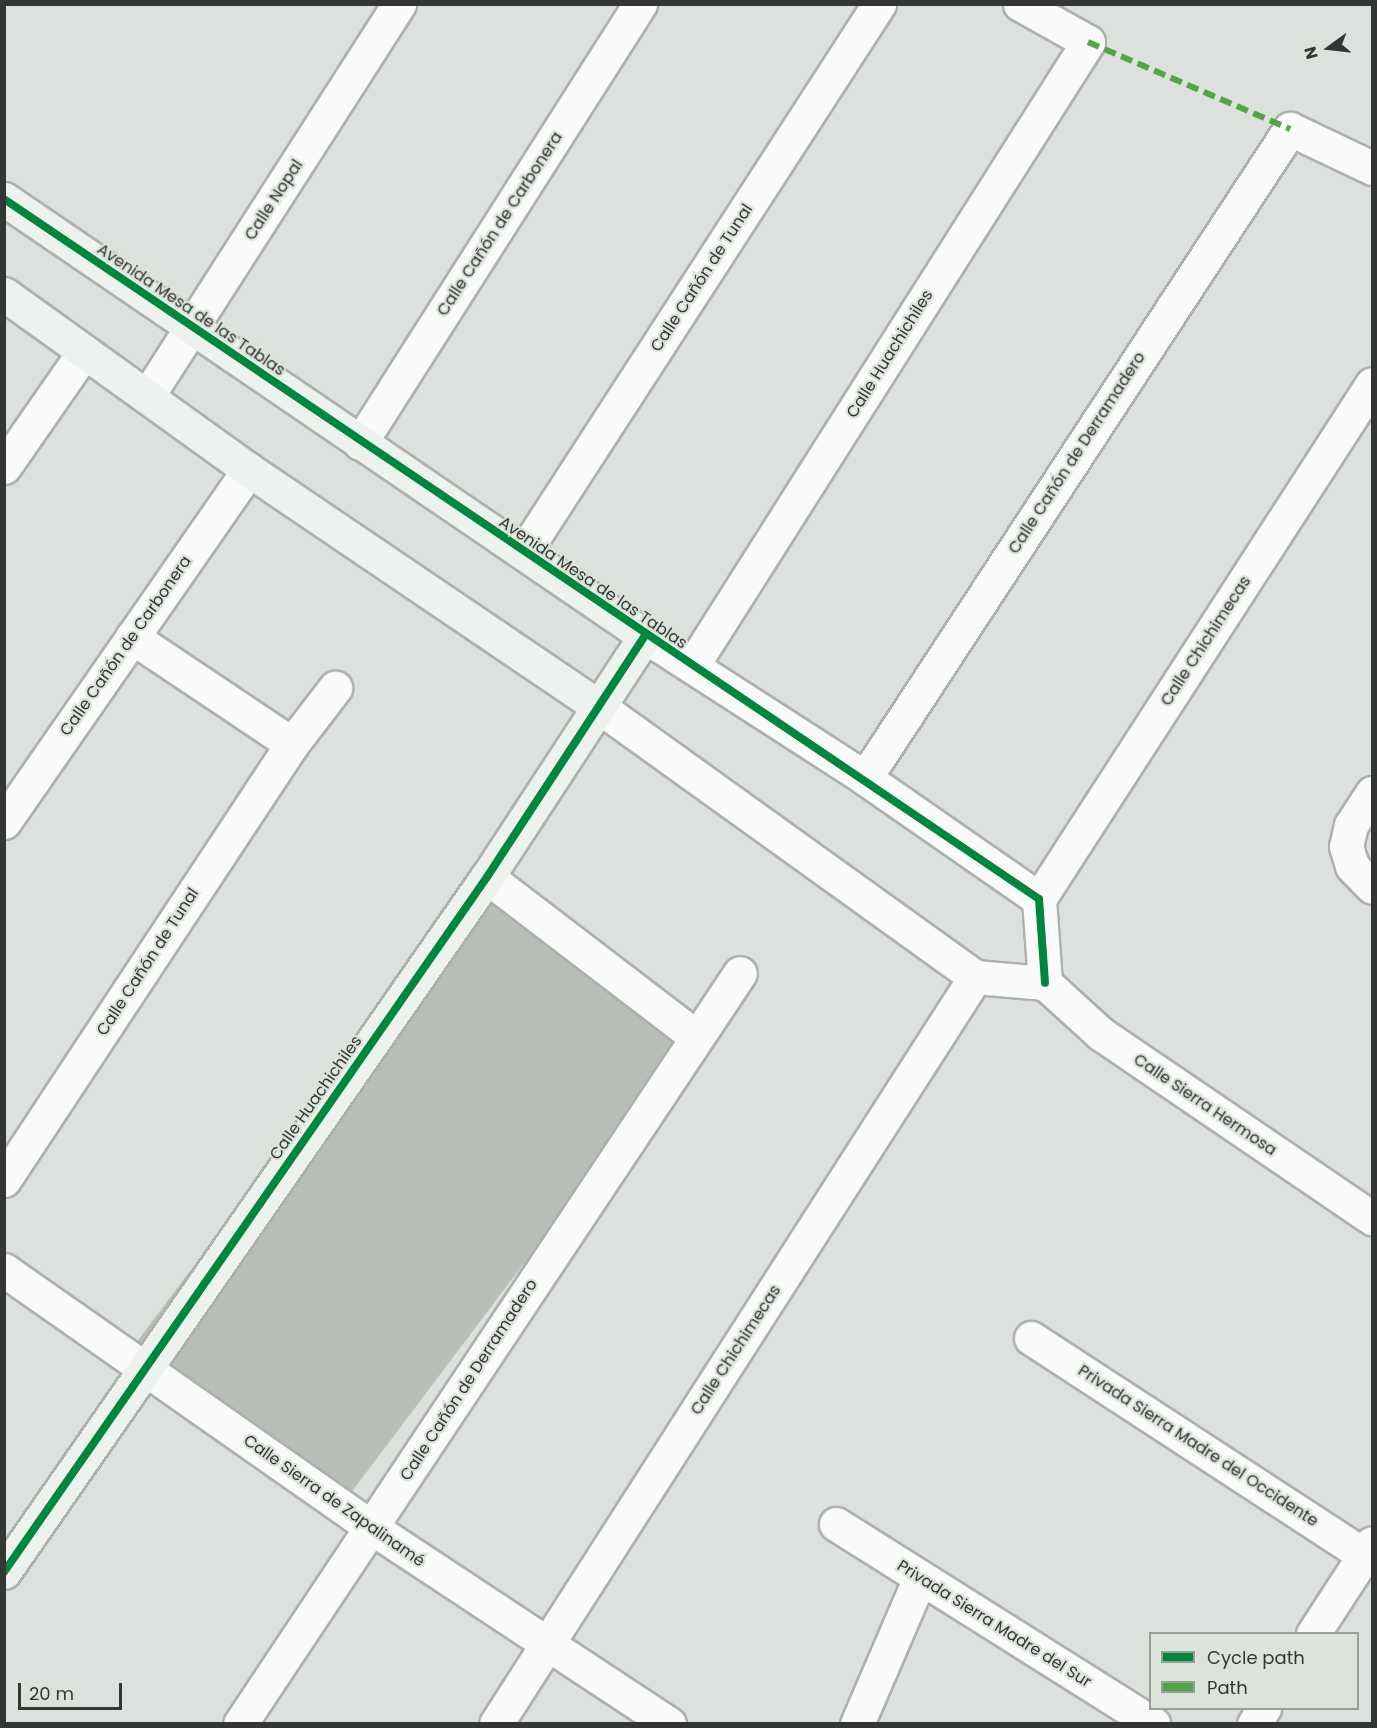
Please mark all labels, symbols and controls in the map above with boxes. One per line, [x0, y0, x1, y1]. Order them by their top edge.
north arrow [1299, 18, 1359, 78]
text: N [1298, 44, 1324, 62]
street label: Calle Cañón de Carbonera [433, 128, 567, 320]
street label: Calle Nopal [241, 156, 307, 244]
street label: Calle Cañón de Tunal [647, 201, 757, 355]
street label: Avenida Mesa de las Tablas [93, 240, 289, 380]
street label: Calle Huachichiles [843, 286, 937, 422]
street label: Calle Cañón de Derramadero [1005, 349, 1149, 557]
street label: Avenida Mesa de las Tablas [495, 513, 691, 653]
street label: Calle Cañón de Carbonera [56, 552, 196, 740]
street label: Calle Chichimecas [1157, 572, 1255, 710]
street label: Calle Cañón de Tunal [93, 885, 203, 1039]
street label: Calle Huachichiles [266, 1032, 366, 1164]
street label: Calle Sierra Hermosa [1130, 1050, 1280, 1160]
street label: Calle Cañón de Derramadero [397, 1276, 541, 1484]
street label: Calle Chichimecas [687, 1281, 785, 1419]
street label: Privada Sierra Madre del Occidente [1074, 1361, 1322, 1531]
street label: Calle Sierra de Zapalinamé [240, 1431, 428, 1571]
street label: Privada Sierra Madre del Sur [893, 1556, 1095, 1692]
legend [1149, 1632, 1359, 1710]
text: Cycle path [1207, 1645, 1305, 1670]
scale bar [21, 1671, 124, 1709]
text: Path [1207, 1675, 1248, 1700]
text: 20 m [29, 1681, 74, 1706]

